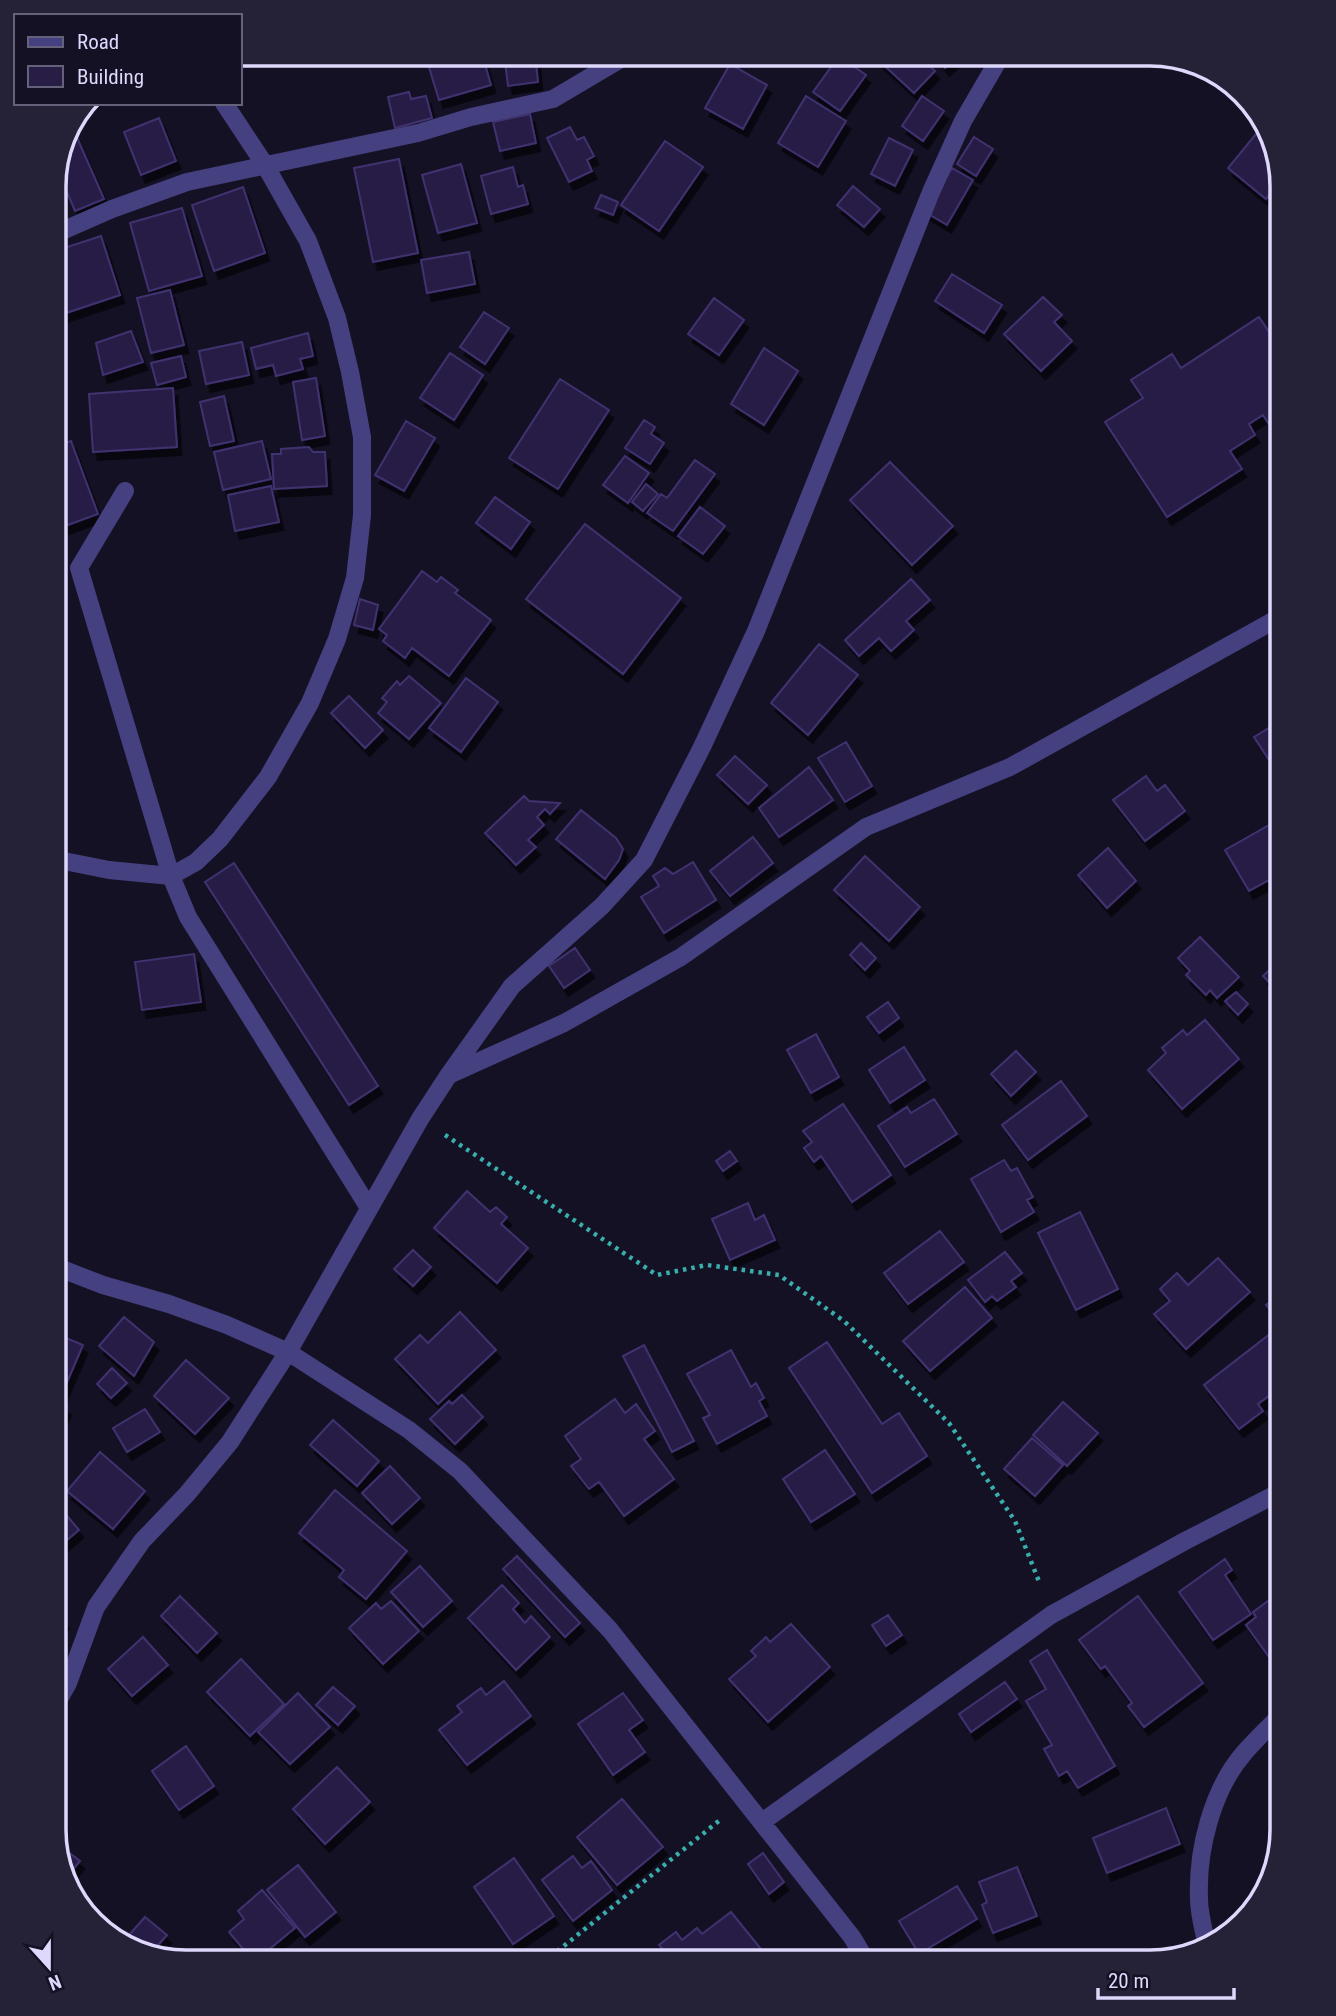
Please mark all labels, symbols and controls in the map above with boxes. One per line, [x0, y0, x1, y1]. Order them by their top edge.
legend [14, 14, 242, 105]
text: Road [77, 30, 119, 54]
text: Building [77, 65, 144, 89]
north arrow [14, 1932, 84, 2002]
scale bar [1098, 1956, 1234, 2000]
text: 20 m [1108, 1969, 1149, 1993]
text: N [45, 1970, 64, 1995]

